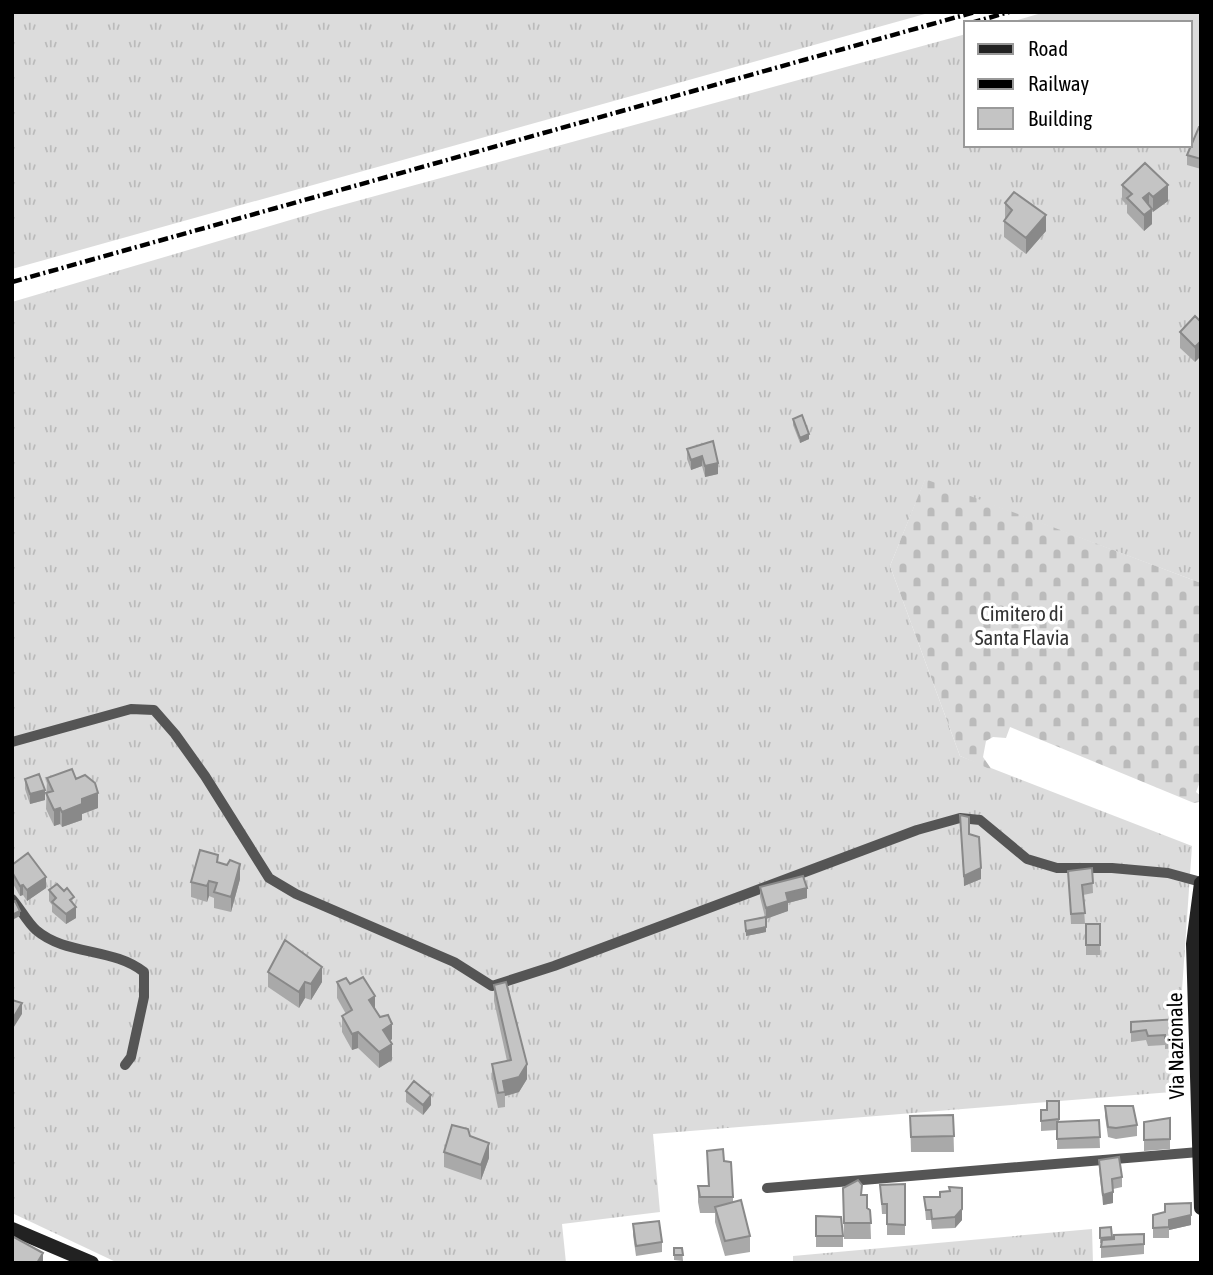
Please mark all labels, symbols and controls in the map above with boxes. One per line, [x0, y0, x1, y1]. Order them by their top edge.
legend [964, 21, 1192, 147]
text: Road [1028, 36, 1068, 60]
text: Railway [1028, 71, 1090, 95]
text: Building [1028, 106, 1092, 130]
park label: Cimitero di Santa Flavia [975, 601, 1069, 649]
street label: Via Nazionale [1162, 992, 1188, 1100]

